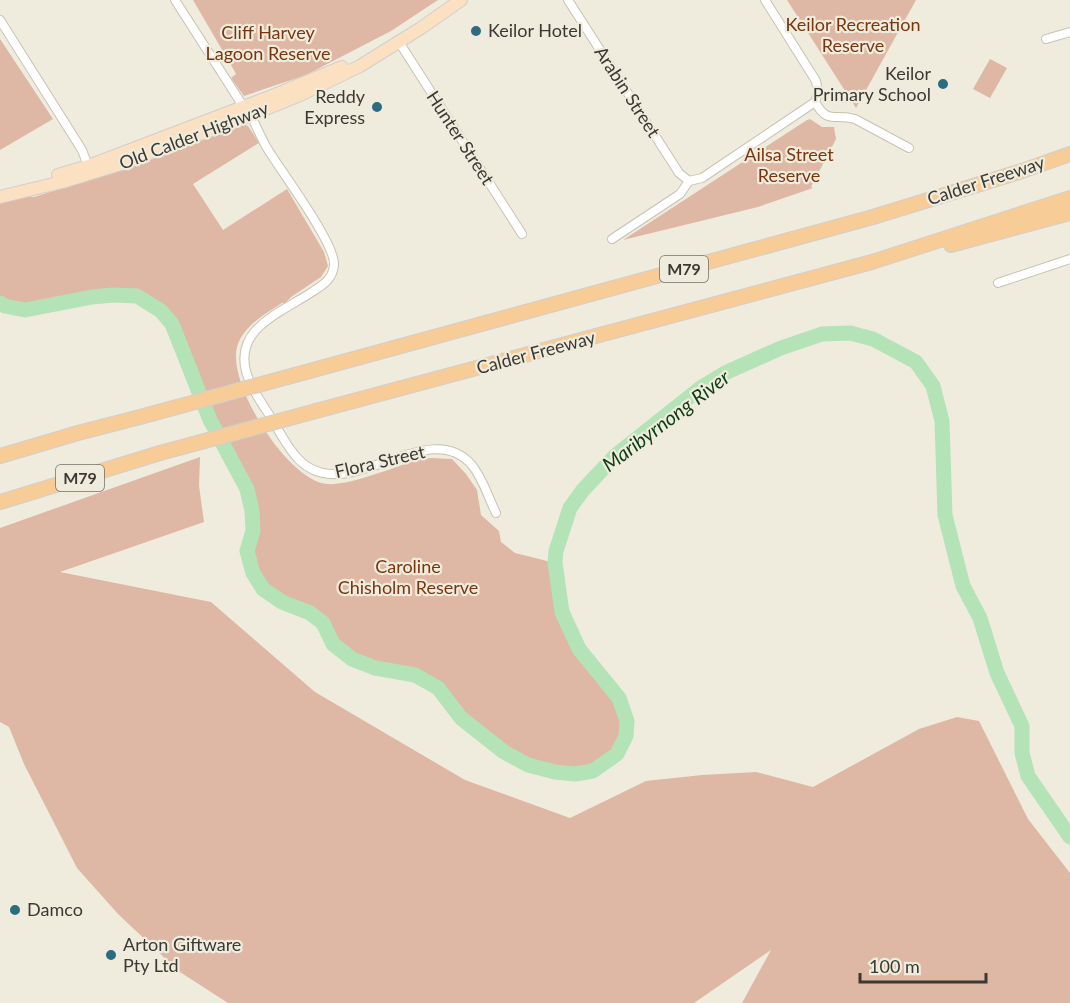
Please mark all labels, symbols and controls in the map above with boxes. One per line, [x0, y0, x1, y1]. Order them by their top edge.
park label: Keilor Recreation Reserve [786, 13, 920, 56]
place label: Keilor Hotel [488, 19, 582, 41]
park label: Cliff Harvey Lagoon Reserve [205, 21, 331, 64]
marker: Keilor Hotel [469, 24, 483, 38]
street label: Arabin Street [590, 42, 666, 141]
place label: Keilor Primary School [813, 62, 931, 105]
marker: Keilor Primary School [936, 77, 950, 91]
place label: Reddy Express [304, 85, 366, 128]
street label: Hunter Street [422, 86, 500, 189]
street label: Old Calder Highway [116, 96, 272, 174]
marker: Reddy Express [370, 100, 384, 114]
park label: Ailsa Street Reserve [744, 143, 834, 186]
street label: Calder Freeway [924, 150, 1048, 209]
road number: M79 [660, 256, 708, 282]
street label: Calder Freeway [474, 325, 598, 378]
water label: Maribyrnong River [597, 364, 735, 476]
street label: Flora Street [333, 440, 428, 482]
road number: M79 [56, 465, 104, 491]
park label: Caroline Chisholm Reserve [338, 555, 478, 598]
place label: Damco [27, 898, 83, 920]
marker: Damco [8, 903, 22, 917]
place label: Arton Giftware Pty Ltd [123, 933, 241, 976]
scale bar [860, 946, 986, 984]
marker: Arton Giftware Pty Ltd [104, 948, 118, 962]
text: 100 m [869, 955, 920, 977]

